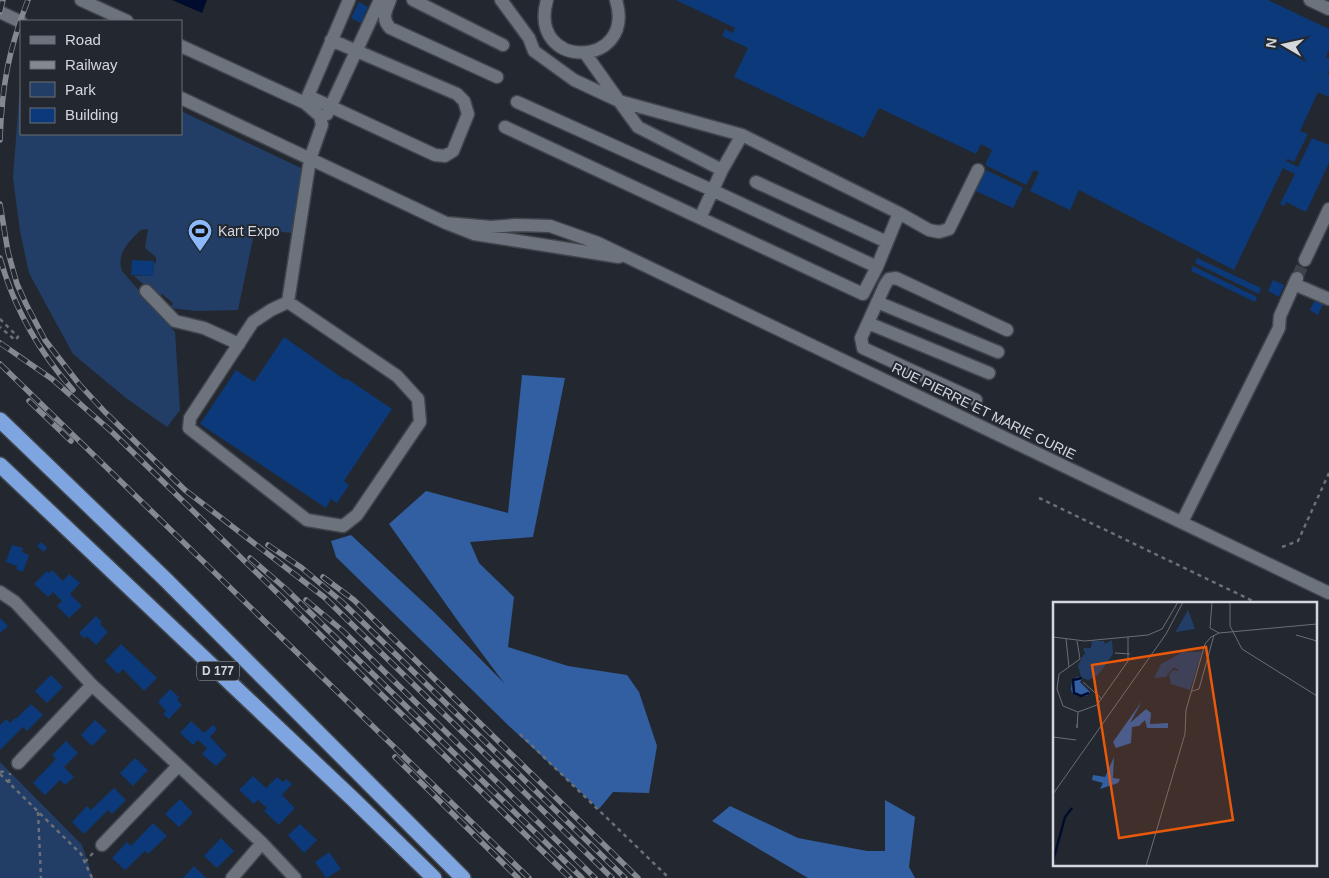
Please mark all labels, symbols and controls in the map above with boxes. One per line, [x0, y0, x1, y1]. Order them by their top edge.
legend [20, 20, 182, 135]
north arrow [1259, 20, 1309, 70]
text: Road [65, 31, 101, 48]
text: N [1262, 37, 1280, 49]
text: Railway [65, 56, 118, 73]
text: Park [65, 81, 96, 98]
text: Building [65, 106, 118, 123]
sports icon: Kart Expo [187, 218, 213, 252]
place label: Kart Expo [218, 223, 280, 239]
street label: RUE PIERRE ET MARIE CURIE [889, 359, 1079, 463]
inset map [1053, 602, 1316, 866]
road number: D 177 [197, 661, 239, 680]

